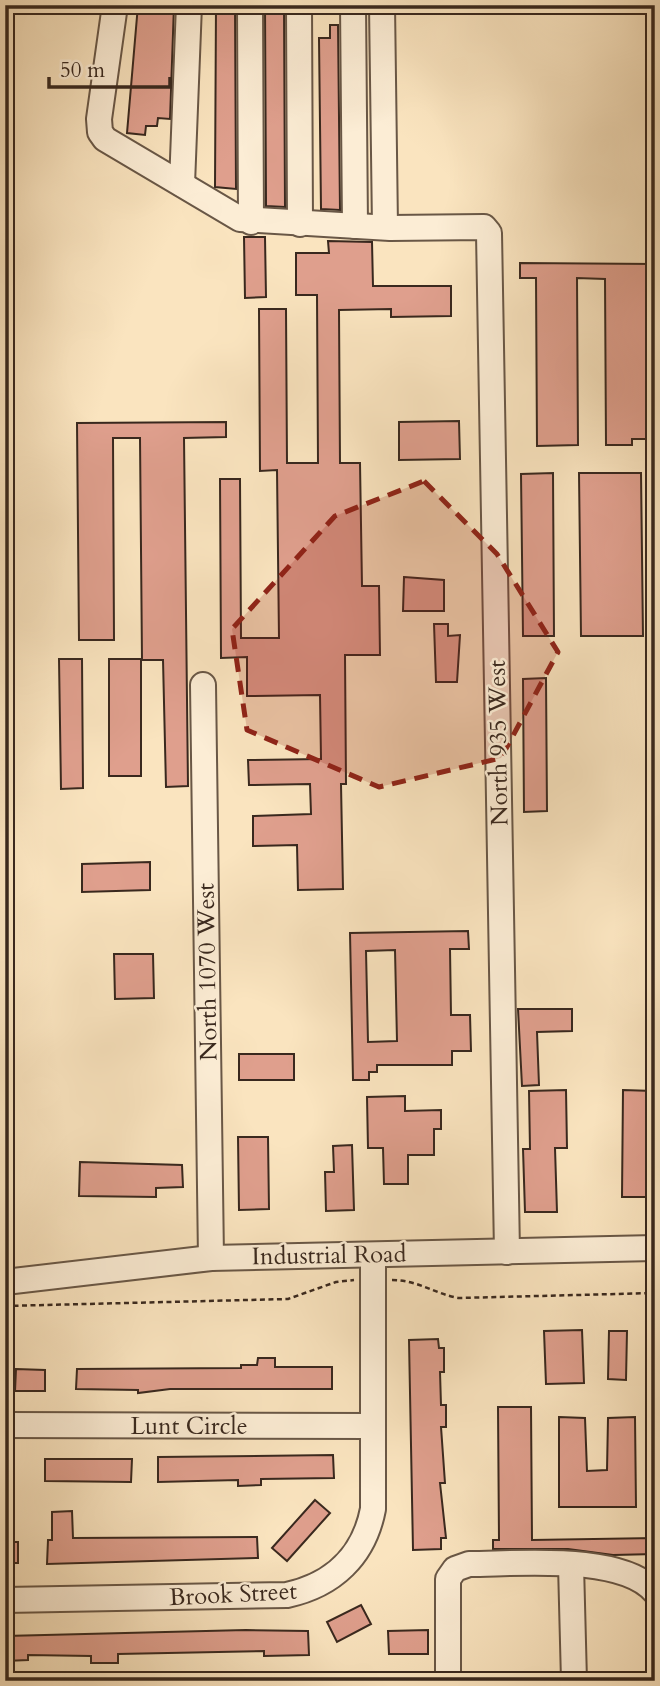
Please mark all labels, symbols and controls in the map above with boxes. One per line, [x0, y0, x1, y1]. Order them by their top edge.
scale bar [49, 46, 170, 90]
text: 50 m [60, 56, 105, 85]
street label: North 935 West [481, 659, 516, 826]
street label: North 1070 West [189, 882, 226, 1061]
street label: Industrial Road [251, 1238, 407, 1273]
street label: Lunt Circle [130, 1410, 248, 1443]
street label: Brook Street [168, 1575, 298, 1614]

